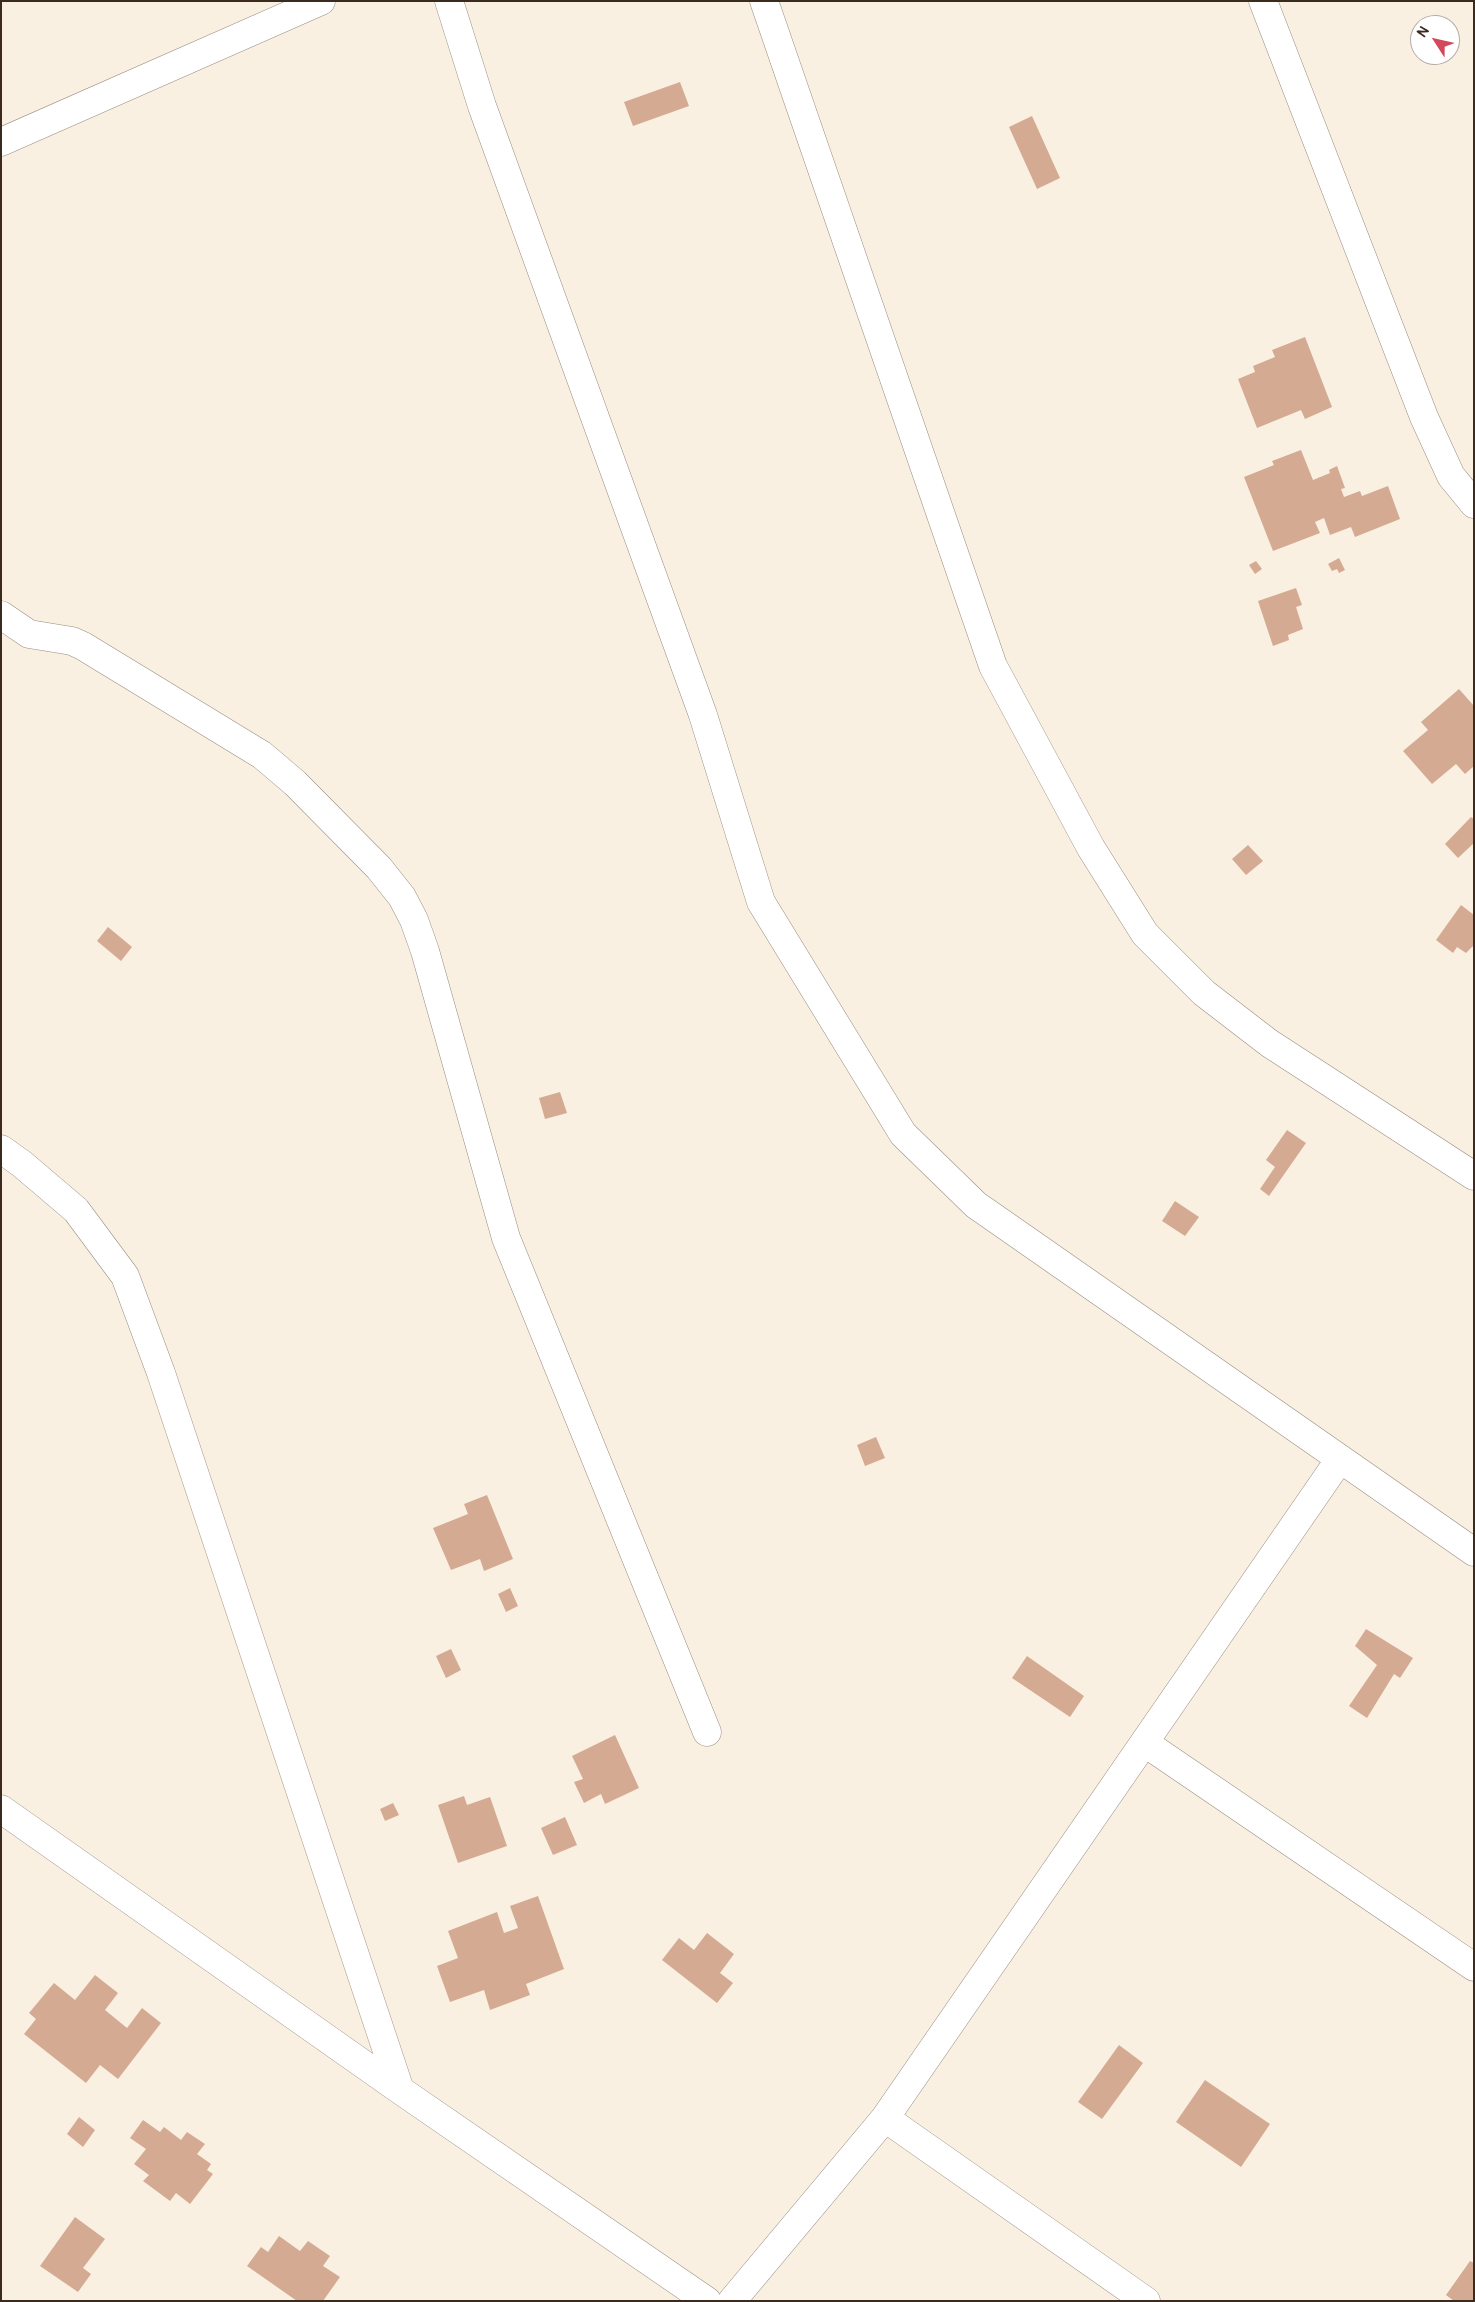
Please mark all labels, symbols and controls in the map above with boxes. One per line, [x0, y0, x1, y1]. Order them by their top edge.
north arrow [1410, 15, 1460, 65]
text: N [1413, 23, 1433, 40]

